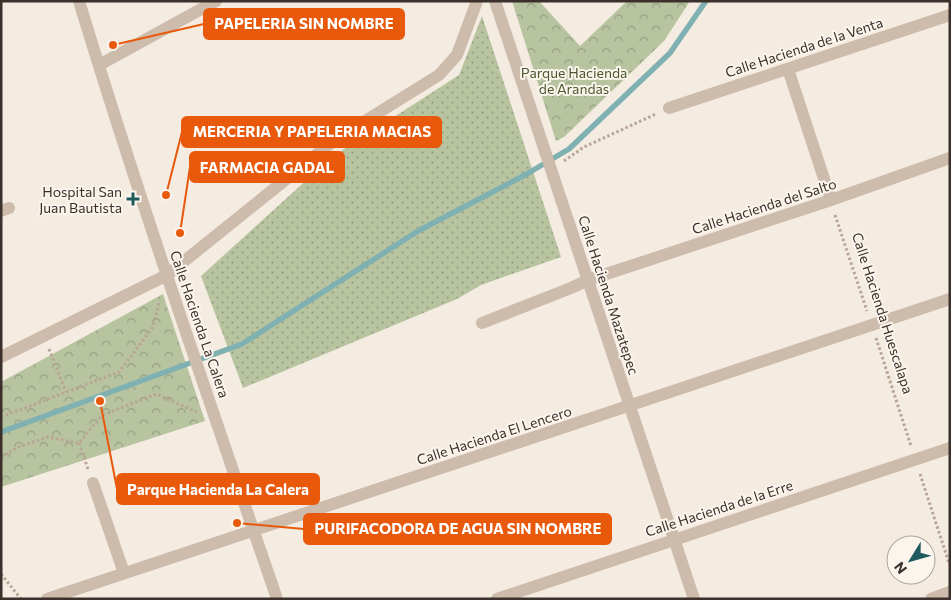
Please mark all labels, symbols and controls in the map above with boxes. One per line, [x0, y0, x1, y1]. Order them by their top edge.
callout: PAPELERIA SIN NOMBRE [204, 9, 404, 39]
street label: Calle Hacienda de la Venta [723, 13, 885, 81]
text: PAPELERIA SIN NOMBRE [214, 14, 394, 32]
park label: Parque Hacienda de Arandas [521, 64, 627, 97]
callout: MERCERIA Y PAPELERIA MACIAS [182, 117, 441, 147]
text: MERCERIA Y PAPELERIA MACIAS [193, 122, 431, 140]
callout: FARMACIA GADAL [190, 152, 344, 182]
text: FARMACIA GADAL [200, 158, 334, 176]
street label: Calle Hacienda del Salto [690, 175, 838, 237]
place label: Hospital San Juan Bautista [39, 183, 122, 216]
marker: Hospital San Juan Bautista [126, 192, 140, 206]
street label: Calle Hacienda Mazatepec [575, 213, 643, 377]
street label: Calle Hacienda Huescalapa [849, 230, 917, 396]
street label: Calle Hacienda La Calera [167, 248, 233, 400]
street label: Calle Hacienda El Lencero [414, 402, 574, 468]
callout: Parque Hacienda La Calera [117, 474, 319, 504]
street label: Calle Hacienda de la Erre [643, 476, 795, 540]
text: Parque Hacienda La Calera [127, 480, 309, 498]
callout: PURIFACODORA DE AGUA SIN NOMBRE [304, 514, 611, 544]
text: PURIFACODORA DE AGUA SIN NOMBRE [315, 519, 601, 537]
north arrow [886, 535, 936, 585]
text: N [890, 559, 910, 577]

